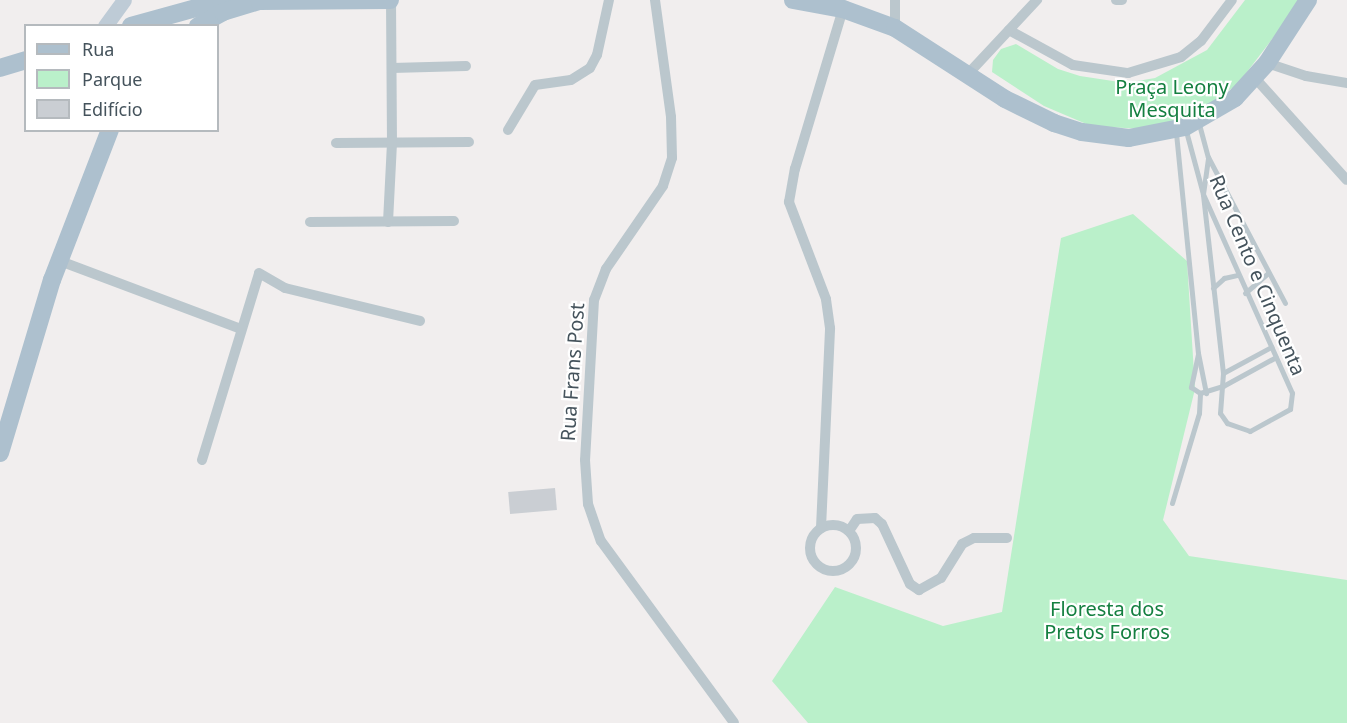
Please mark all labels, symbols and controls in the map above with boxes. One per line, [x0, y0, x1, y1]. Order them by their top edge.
legend [24, 24, 219, 132]
text: Rua [82, 37, 114, 61]
text: Parque [82, 67, 142, 91]
park label: Praça Leony Mesquita [1115, 74, 1229, 121]
text: Edifício [82, 97, 143, 121]
street label: Rua Cento e Cinquenta [1205, 171, 1311, 379]
street label: Rua Frans Post [555, 302, 589, 442]
park label: Floresta dos Pretos Forros [1044, 596, 1170, 643]

